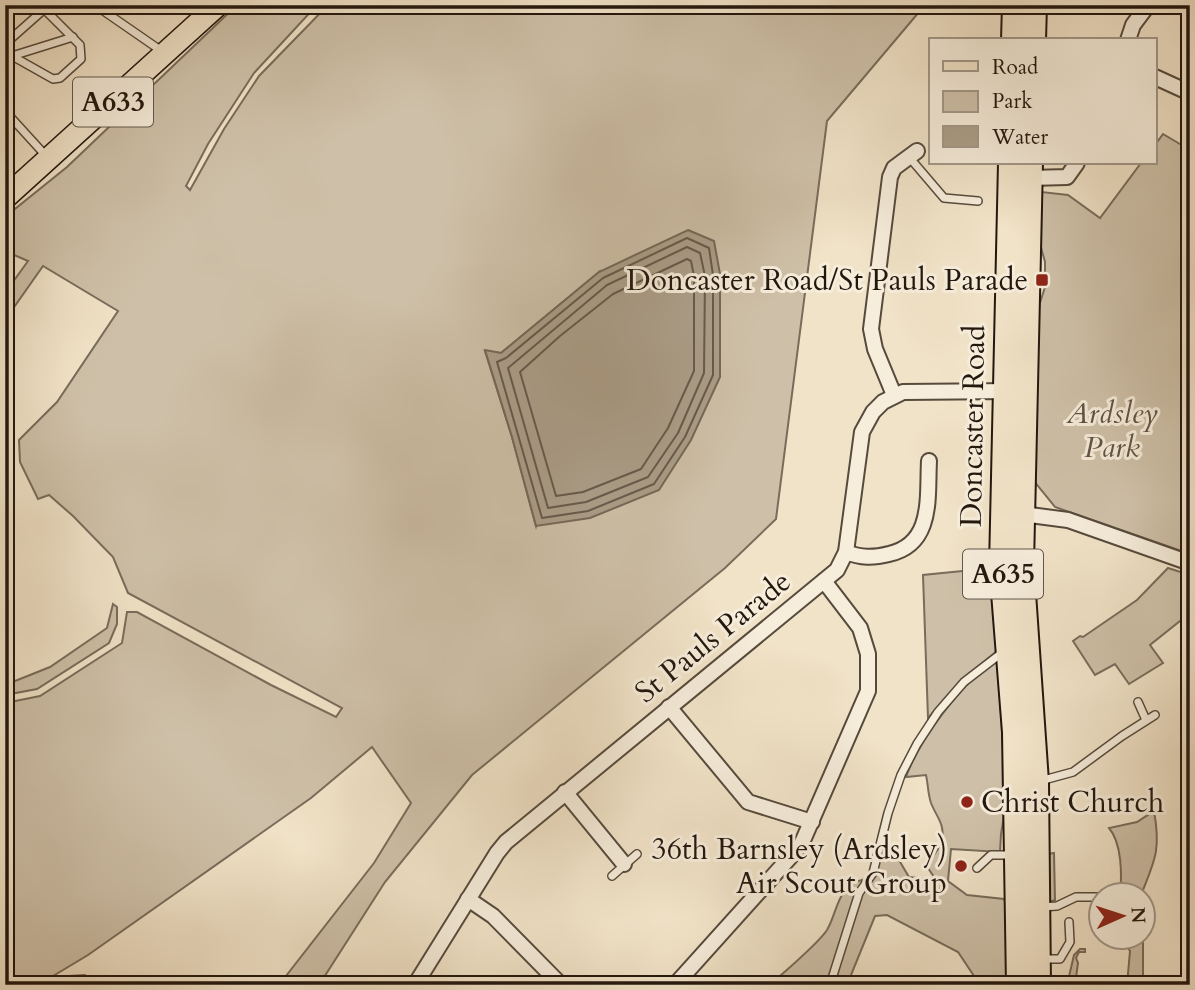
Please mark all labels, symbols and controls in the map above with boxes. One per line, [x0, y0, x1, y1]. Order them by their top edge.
legend [929, 38, 1156, 164]
text: Road [992, 53, 1038, 82]
road number: A633 [73, 78, 153, 126]
text: Park [992, 87, 1033, 116]
text: Water [991, 123, 1048, 152]
place label: Doncaster Road/St Pauls Parade [626, 260, 1028, 301]
marker: Doncaster Road/St Pauls Parade [1034, 272, 1050, 288]
street label: Doncaster Road [951, 324, 995, 528]
park label: Ardsley Park [1065, 393, 1158, 468]
road number: A635 [963, 550, 1043, 598]
street label: St Pauls Parade [626, 561, 800, 713]
place label: Christ Church [981, 782, 1165, 823]
marker: Christ Church [959, 794, 975, 810]
place label: 36th Barnsley (Ardsley) Air Scout Group [651, 829, 947, 904]
marker: 36th Barnsley (Ardsley) Air Scout Group [953, 858, 969, 874]
north arrow [1086, 881, 1156, 951]
text: N [1125, 906, 1151, 925]

